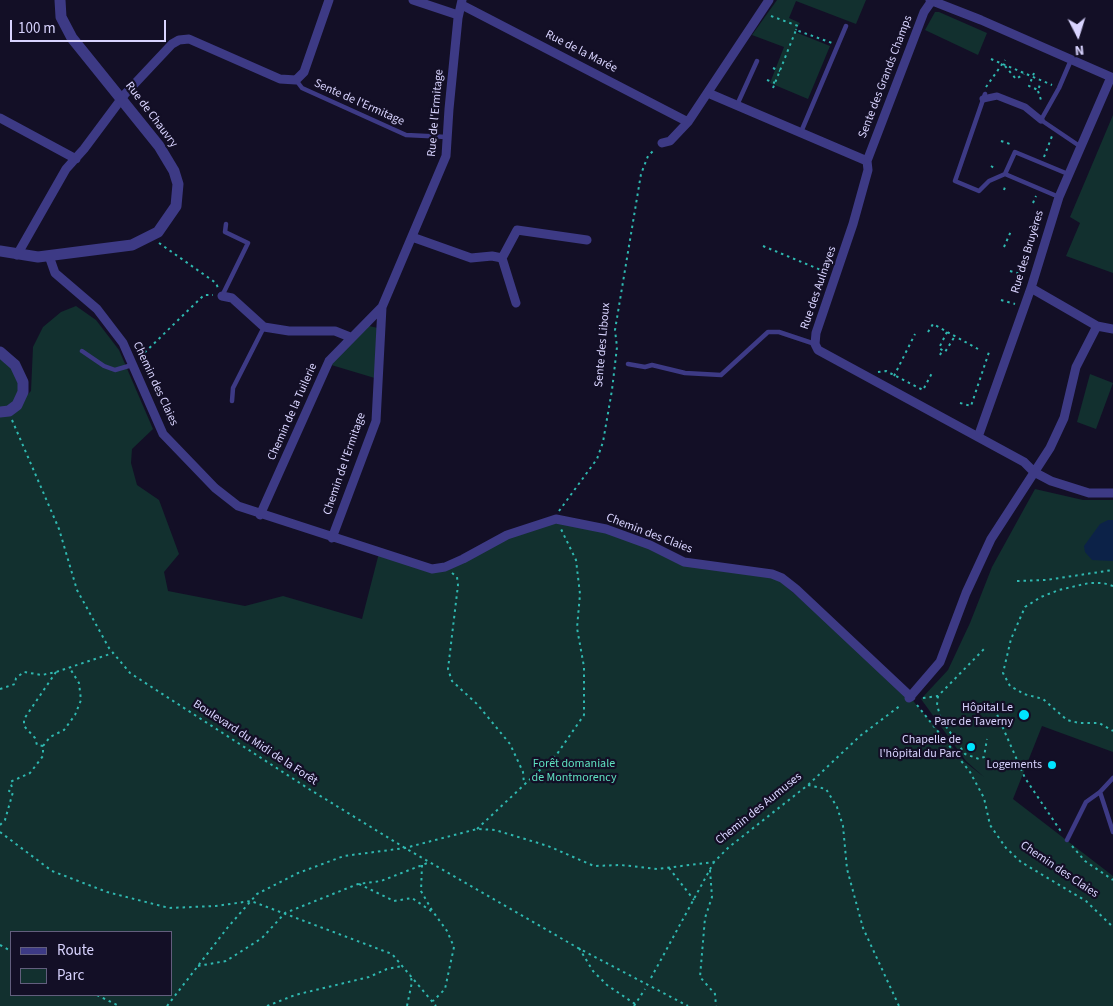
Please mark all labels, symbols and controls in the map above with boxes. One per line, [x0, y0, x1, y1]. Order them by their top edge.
scale bar [12, 10, 169, 42]
north arrow [1053, 10, 1103, 60]
street label: Sente des Grands Champs [856, 14, 916, 140]
text: 100 m [18, 18, 56, 39]
street label: Rue de la Marée [543, 28, 619, 76]
text: N [1074, 40, 1085, 60]
street label: Rue de l'Ermitage [425, 69, 447, 157]
street label: Sente de l'Ermitage [312, 77, 406, 129]
street label: Rue de Chauvry [122, 79, 180, 151]
street label: Rue des Bruyères [1009, 209, 1047, 295]
street label: Rue des Aulnayes [798, 245, 840, 331]
street label: Sente des Liboux [592, 302, 614, 388]
street label: Chemin des Claies [129, 340, 181, 428]
street label: Chemin de la Tuilerie [265, 361, 321, 463]
street label: Chemin de l'Ermitage [321, 411, 369, 517]
street label: Chemin des Claies [604, 511, 694, 557]
street label: Boulevard du Midi de la Forêt [190, 697, 320, 789]
place label: Hôpital Le Parc de Taverny [934, 701, 1013, 729]
marker: Hôpital Le Parc de Taverny [1017, 708, 1031, 722]
place label: Chapelle de l'hôpital du Parc [880, 733, 961, 761]
marker: Chapelle de l'hôpital du Parc [965, 741, 977, 753]
park label: Forêt domaniale de Montmorency [531, 757, 617, 785]
place label: Logements [987, 758, 1042, 772]
marker: Logements [1046, 759, 1058, 771]
street label: Chemin des Aumuses [713, 770, 805, 848]
street label: Chemin des Claies [1017, 839, 1101, 901]
legend [10, 931, 172, 996]
text: Route [57, 940, 94, 961]
text: Parc [57, 965, 84, 986]

